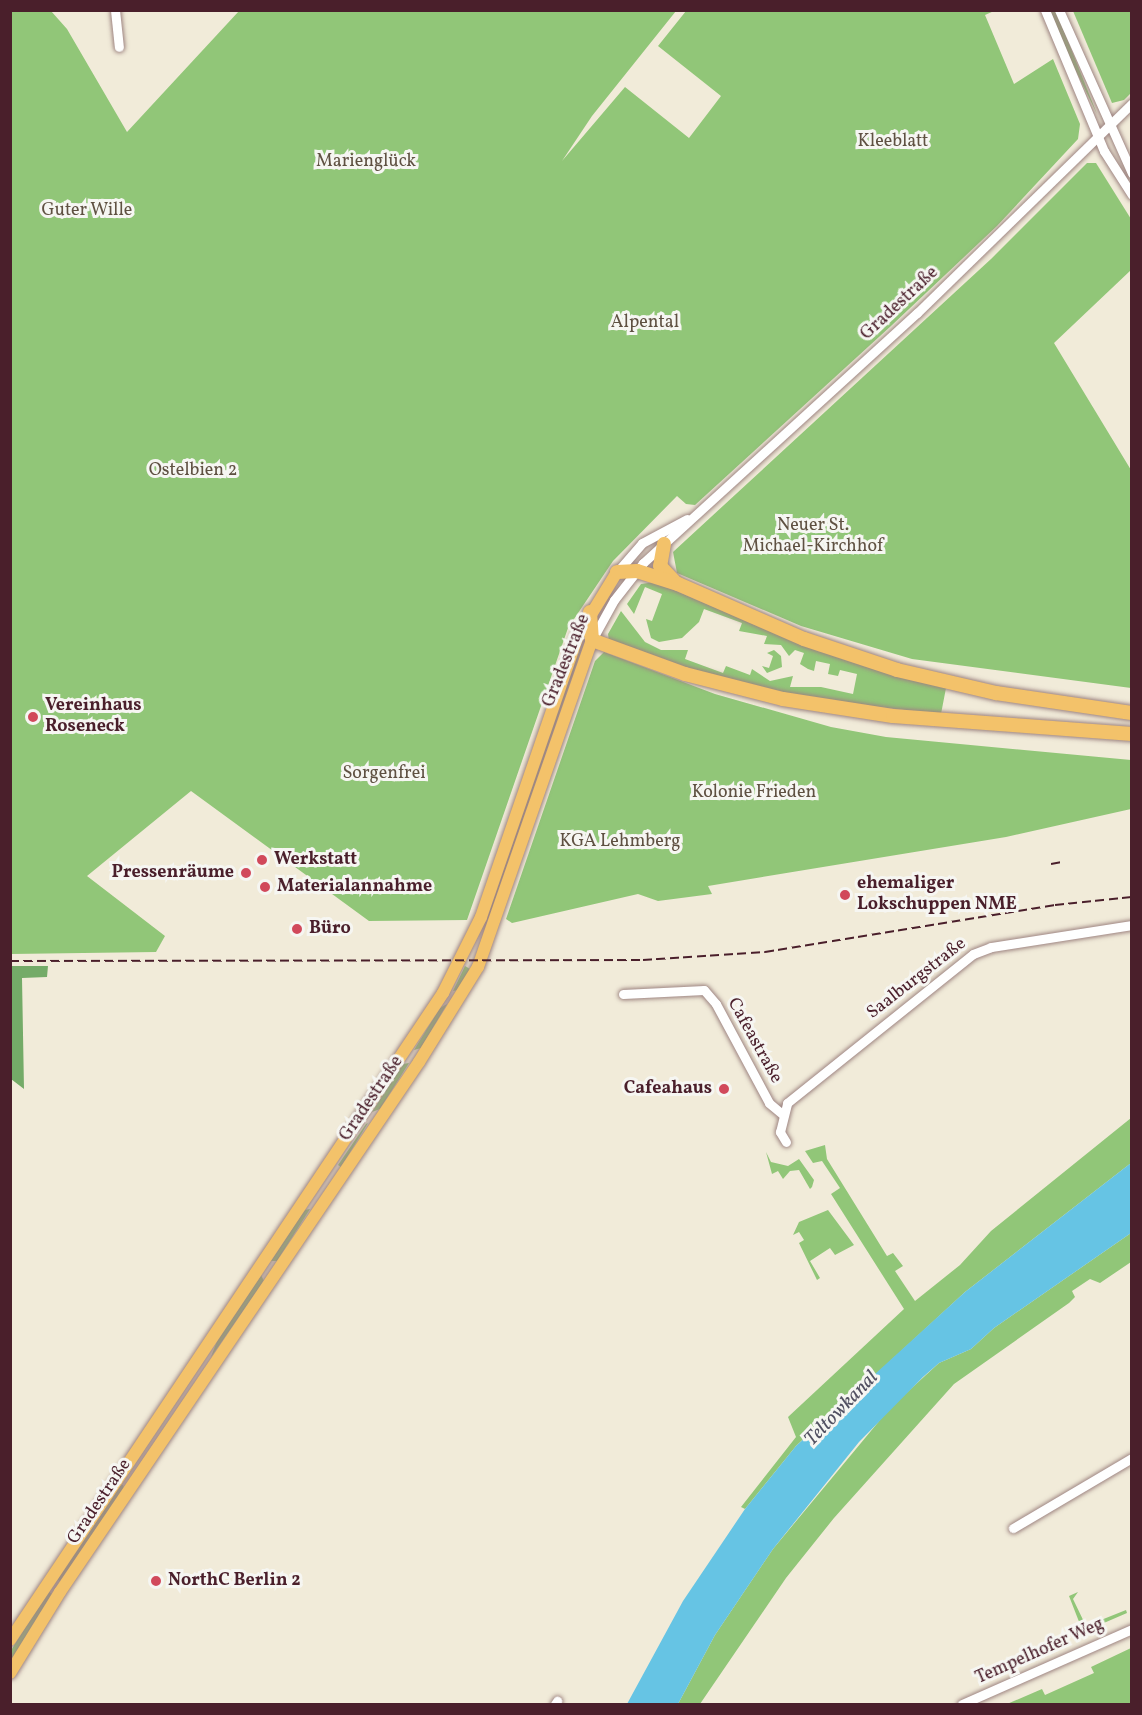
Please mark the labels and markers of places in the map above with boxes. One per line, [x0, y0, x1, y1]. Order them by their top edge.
place label: Vereinhaus Roseneck [45, 696, 142, 738]
marker: Vereinhaus Roseneck [26, 710, 40, 724]
place label: Werkstatt [274, 849, 357, 871]
marker: Werkstatt [255, 853, 269, 867]
place label: Pressenräume [111, 862, 234, 884]
marker: Pressenräume [239, 866, 253, 880]
place label: ehemaliger Lokschuppen NME [857, 874, 1017, 916]
place label: Materialannahme [277, 876, 432, 898]
marker: Materialannahme [258, 880, 272, 894]
marker: ehemaliger Lokschuppen NME [838, 888, 852, 902]
place label: Büro [309, 918, 351, 940]
marker: Büro [290, 922, 304, 936]
place label: Cafeahaus [624, 1078, 712, 1100]
marker: Cafeahaus [717, 1082, 731, 1096]
place label: NorthC Berlin 2 [168, 1570, 301, 1592]
marker: NorthC Berlin 2 [149, 1574, 163, 1588]

